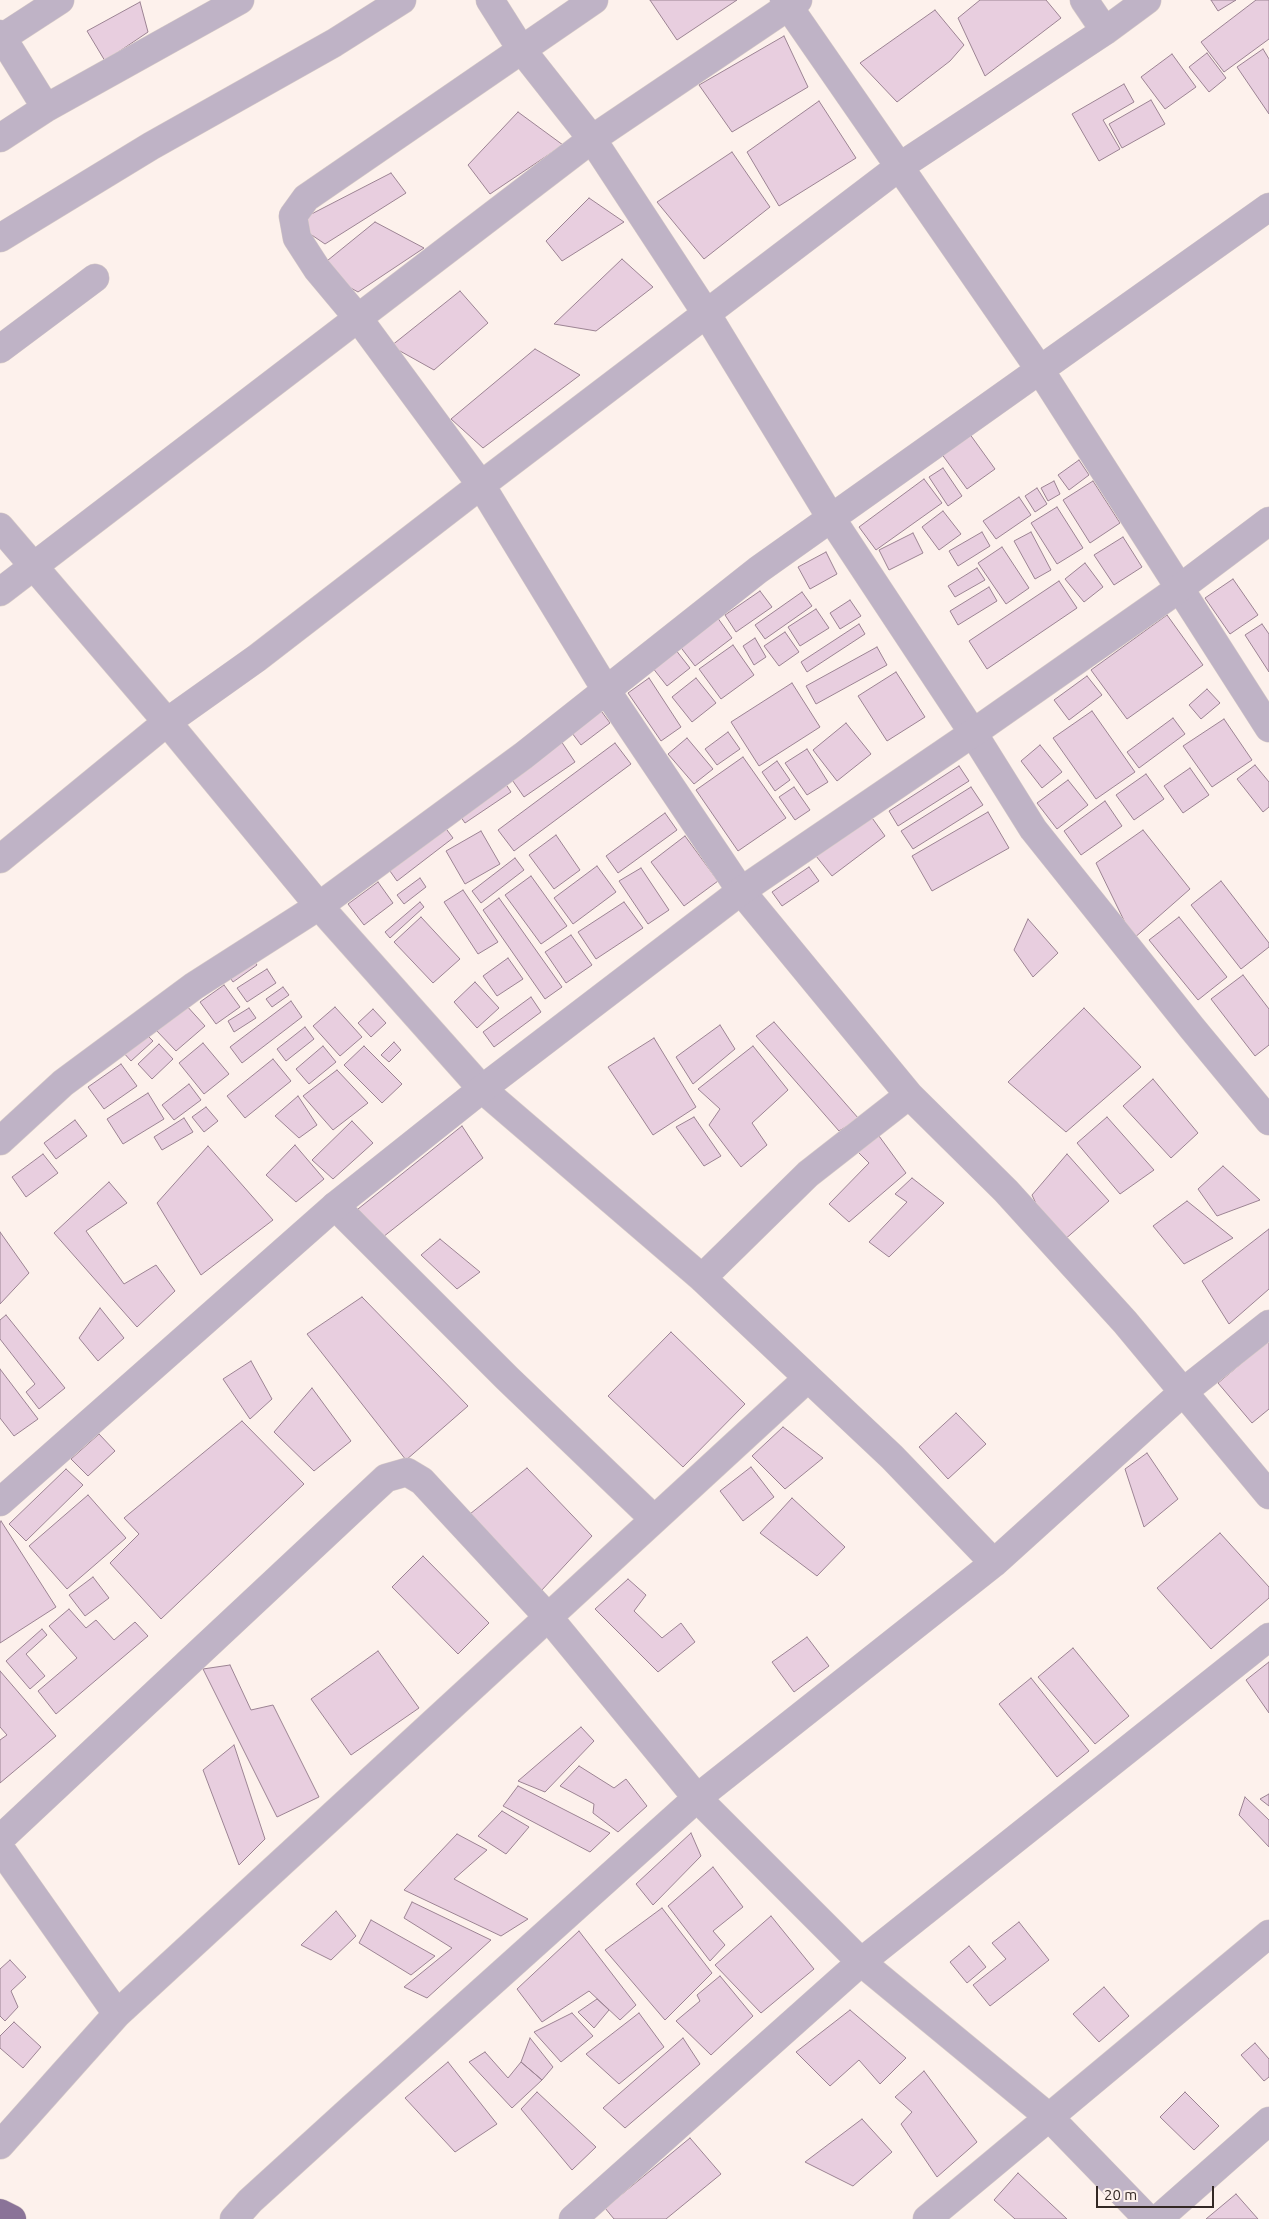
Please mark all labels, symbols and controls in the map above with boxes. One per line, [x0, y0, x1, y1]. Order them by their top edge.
scale bar [1099, 2176, 1216, 2208]
text: 20 m [1104, 2186, 1137, 2203]

